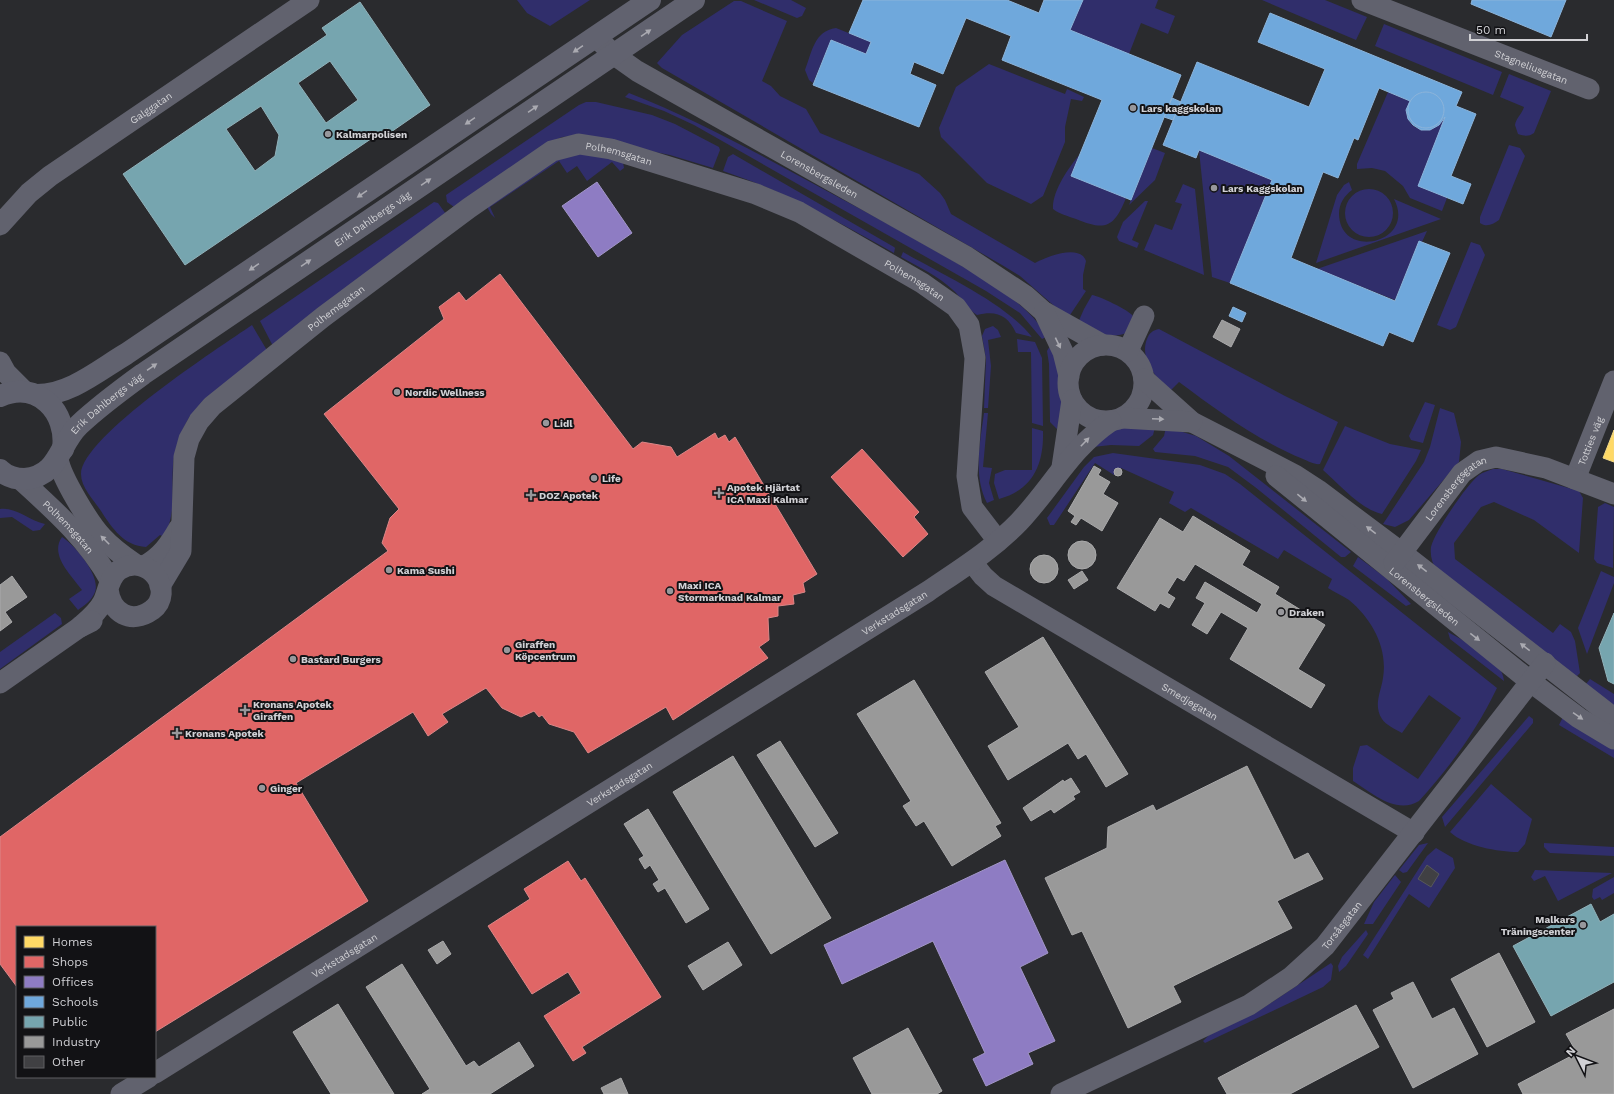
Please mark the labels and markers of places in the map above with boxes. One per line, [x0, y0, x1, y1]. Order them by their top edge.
marker: Lars kaggskolan [1128, 103, 1138, 113]
place label: Lars kaggskolan [1141, 103, 1221, 114]
marker: Kalmarpolisen [323, 129, 333, 139]
place label: Kalmarpolisen [336, 129, 407, 140]
marker: Lars Kaggskolan [1209, 183, 1219, 193]
place label: Lars Kaggskolan [1222, 183, 1303, 194]
marker: Nordic Wellness [392, 387, 402, 397]
place label: Nordic Wellness [405, 387, 485, 398]
marker: Lidl [541, 418, 551, 428]
place label: Lidl [554, 418, 573, 429]
marker: Life [589, 473, 599, 483]
place label: Life [602, 473, 621, 484]
place label: Apotek Hjärtat ICA Maxi Kalmar [727, 482, 809, 505]
marker: Apotek Hjärtat ICA Maxi Kalmar [714, 488, 724, 498]
marker: DOZ Apotek [526, 490, 536, 500]
place label: DOZ Apotek [539, 490, 599, 501]
marker: Kama Sushi [384, 565, 394, 575]
place label: Kama Sushi [397, 565, 455, 576]
place label: Maxi ICA Stormarknad Kalmar [678, 580, 782, 603]
marker: Maxi ICA Stormarknad Kalmar [665, 586, 675, 596]
marker: Draken [1276, 607, 1286, 617]
place label: Draken [1289, 607, 1324, 618]
place label: Giraffen Köpcentrum [515, 639, 576, 662]
marker: Giraffen Köpcentrum [502, 645, 512, 655]
marker: Bastard Burgers [288, 654, 298, 664]
place label: Bastard Burgers [301, 654, 381, 665]
place label: Kronans Apotek Giraffen [253, 699, 332, 722]
marker: Kronans Apotek Giraffen [240, 705, 250, 715]
marker: Kronans Apotek [172, 728, 182, 738]
place label: Kronans Apotek [185, 728, 264, 739]
marker: Ginger [257, 783, 267, 793]
place label: Ginger [270, 783, 303, 794]
place label: Malkars Träningscenter [1501, 914, 1576, 937]
marker: Malkars Träningscenter [1578, 920, 1588, 930]

